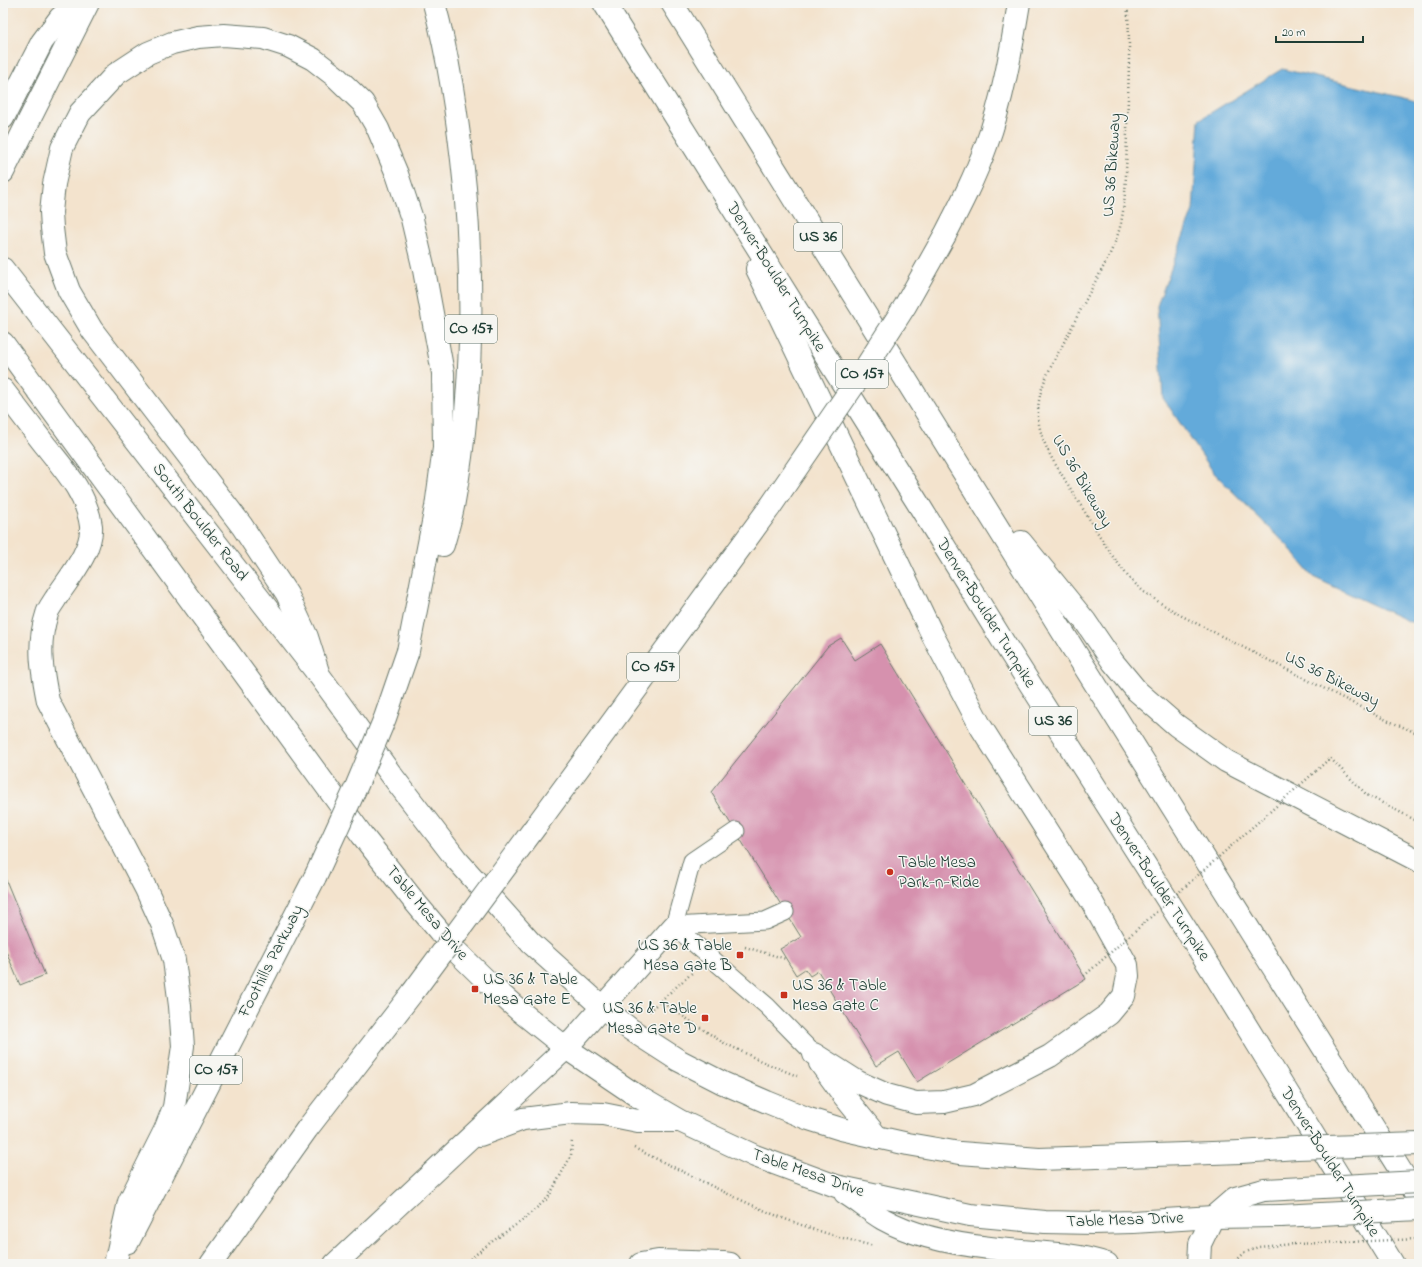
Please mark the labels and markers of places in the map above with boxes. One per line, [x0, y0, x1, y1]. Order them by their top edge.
place label: Table Mesa Park-n-Ride [898, 850, 980, 895]
marker: Table Mesa Park-n-Ride [885, 867, 895, 877]
place label: US 36 & Table Mesa Gate B [637, 933, 732, 978]
marker: US 36 & Table Mesa Gate B [735, 950, 745, 960]
place label: US 36 & Table Mesa Gate E [483, 967, 578, 1012]
place label: US 36 & Table Mesa Gate C [792, 973, 887, 1018]
marker: US 36 & Table Mesa Gate E [470, 984, 480, 994]
marker: US 36 & Table Mesa Gate C [779, 990, 789, 1000]
place label: US 36 & Table Mesa Gate D [602, 996, 697, 1041]
marker: US 36 & Table Mesa Gate D [700, 1013, 710, 1023]

